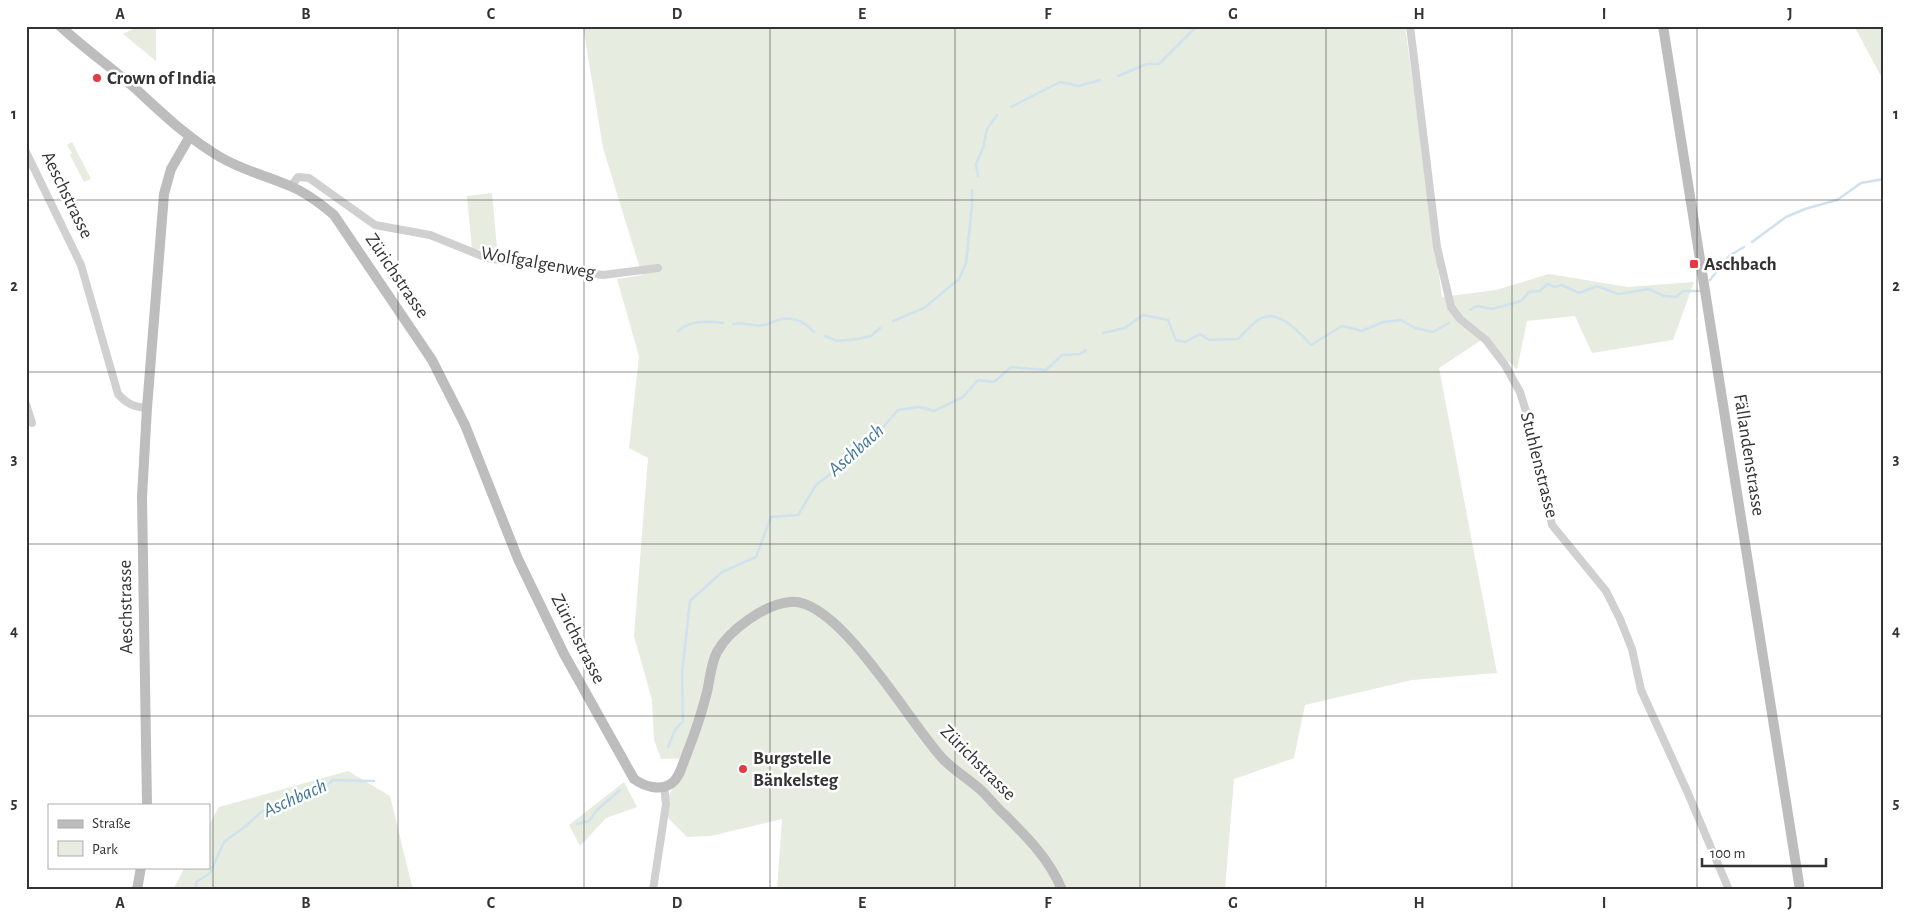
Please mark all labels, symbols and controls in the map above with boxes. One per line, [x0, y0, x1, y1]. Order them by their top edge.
text: A [115, 6, 125, 22]
text: B [301, 6, 311, 22]
text: C [487, 6, 496, 22]
text: D [672, 6, 683, 22]
text: E [858, 6, 866, 22]
text: F [1044, 6, 1052, 22]
text: G [1228, 6, 1238, 22]
text: H [1413, 6, 1425, 22]
text: I [1602, 6, 1606, 22]
text: J [1787, 6, 1793, 22]
place label: Crown of India [107, 69, 216, 88]
marker: Crown of India [91, 72, 103, 84]
text: 1 [11, 106, 17, 122]
text: 1 [1893, 106, 1899, 122]
street label: Aeschstrasse [38, 148, 96, 242]
street label: Zürichstrasse [362, 230, 432, 322]
street label: Wolfgalgenweg [479, 244, 597, 283]
place label: Aschbach [1704, 255, 1777, 274]
marker: Aschbach [1688, 258, 1700, 270]
text: 2 [10, 278, 18, 294]
text: 2 [1892, 278, 1900, 294]
street label: Fällandenstrasse [1730, 393, 1768, 517]
street label: Stuhlenstrasse [1517, 410, 1561, 520]
water label: Aschbach [824, 420, 888, 481]
text: 3 [11, 451, 18, 467]
text: 3 [1893, 451, 1900, 467]
street label: Aeschstrasse [116, 560, 136, 654]
street label: Zürichstrasse [547, 591, 609, 687]
text: 4 [10, 623, 18, 639]
text: 4 [1892, 623, 1900, 639]
street label: Zürichstrasse [937, 722, 1019, 804]
place label: Burgstelle Bänkelsteg [753, 749, 838, 790]
marker: Burgstelle Bänkelsteg [737, 763, 749, 775]
water label: Aschbach [259, 775, 330, 821]
text: 5 [11, 795, 18, 811]
text: 5 [1893, 795, 1900, 811]
legend [48, 804, 210, 868]
text: Straße [92, 816, 131, 831]
scale bar [1702, 836, 1826, 868]
text: Park [92, 842, 118, 857]
text: 100 m [1710, 846, 1745, 861]
text: A [115, 895, 125, 911]
text: B [301, 895, 311, 911]
text: C [487, 895, 496, 911]
text: D [672, 895, 683, 911]
text: E [858, 895, 866, 911]
text: F [1044, 895, 1052, 911]
text: G [1228, 895, 1238, 911]
text: H [1413, 895, 1425, 911]
text: I [1602, 895, 1606, 911]
text: J [1787, 895, 1793, 911]

